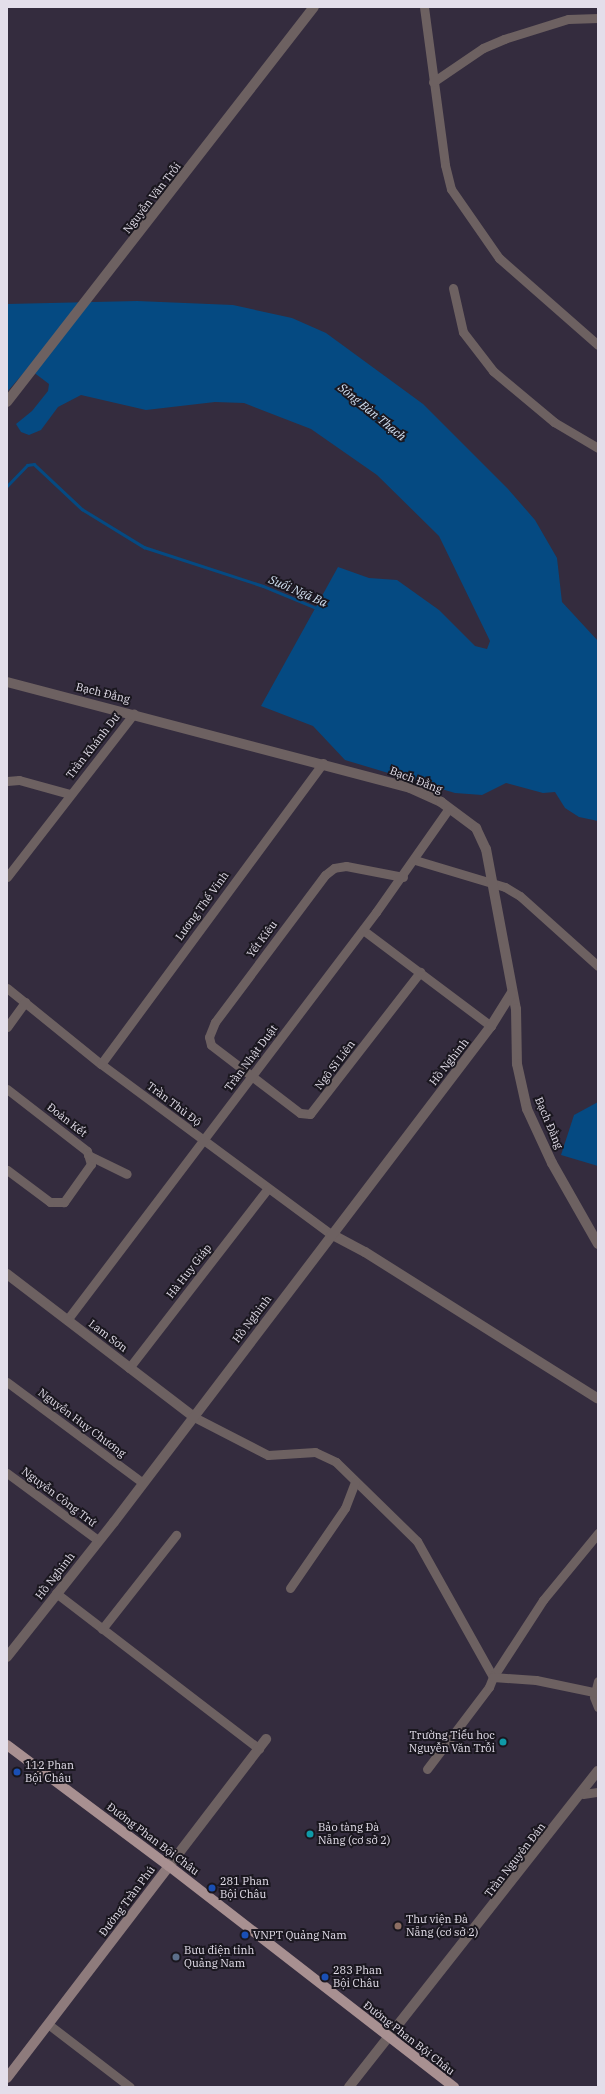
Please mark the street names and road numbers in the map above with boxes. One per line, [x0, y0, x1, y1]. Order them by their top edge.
street label: Nguyễn Văn Trỗi [120, 160, 184, 236]
street label: Bạch Đằng [75, 680, 131, 706]
street label: Trần Khánh Dư [63, 711, 123, 781]
street label: Bạch Đằng [388, 764, 444, 796]
street label: Lương Thế Vinh [173, 869, 231, 943]
street label: Yết Kiêu [244, 918, 280, 960]
street label: Trần Nhật Duật [222, 1022, 280, 1094]
street label: Hồ Nghinh [427, 1036, 471, 1088]
street label: Ngô Sĩ Liên [312, 1038, 358, 1092]
street label: Trần Thủ Độ [144, 1079, 204, 1129]
street label: Bạch Đằng [532, 1095, 566, 1151]
street label: Đoàn Kết [44, 1100, 90, 1140]
street label: Hà Huy Giáp [164, 1241, 214, 1301]
street label: Hồ Nghinh [230, 1293, 274, 1345]
street label: Lam Sơn [86, 1317, 130, 1355]
street label: Nguyễn Huy Chương [36, 1386, 128, 1460]
street label: Nguyễn Công Trứ [19, 1465, 99, 1529]
street label: Hồ Nghinh [33, 1550, 77, 1602]
street label: Đường Phan Bội Châu [104, 1800, 202, 1878]
street label: Trần Nguyên Đán [482, 1820, 548, 1900]
street label: Đường Trần Phú [96, 1863, 158, 1939]
street label: Đường Phan Bội Châu [361, 1998, 457, 2078]

